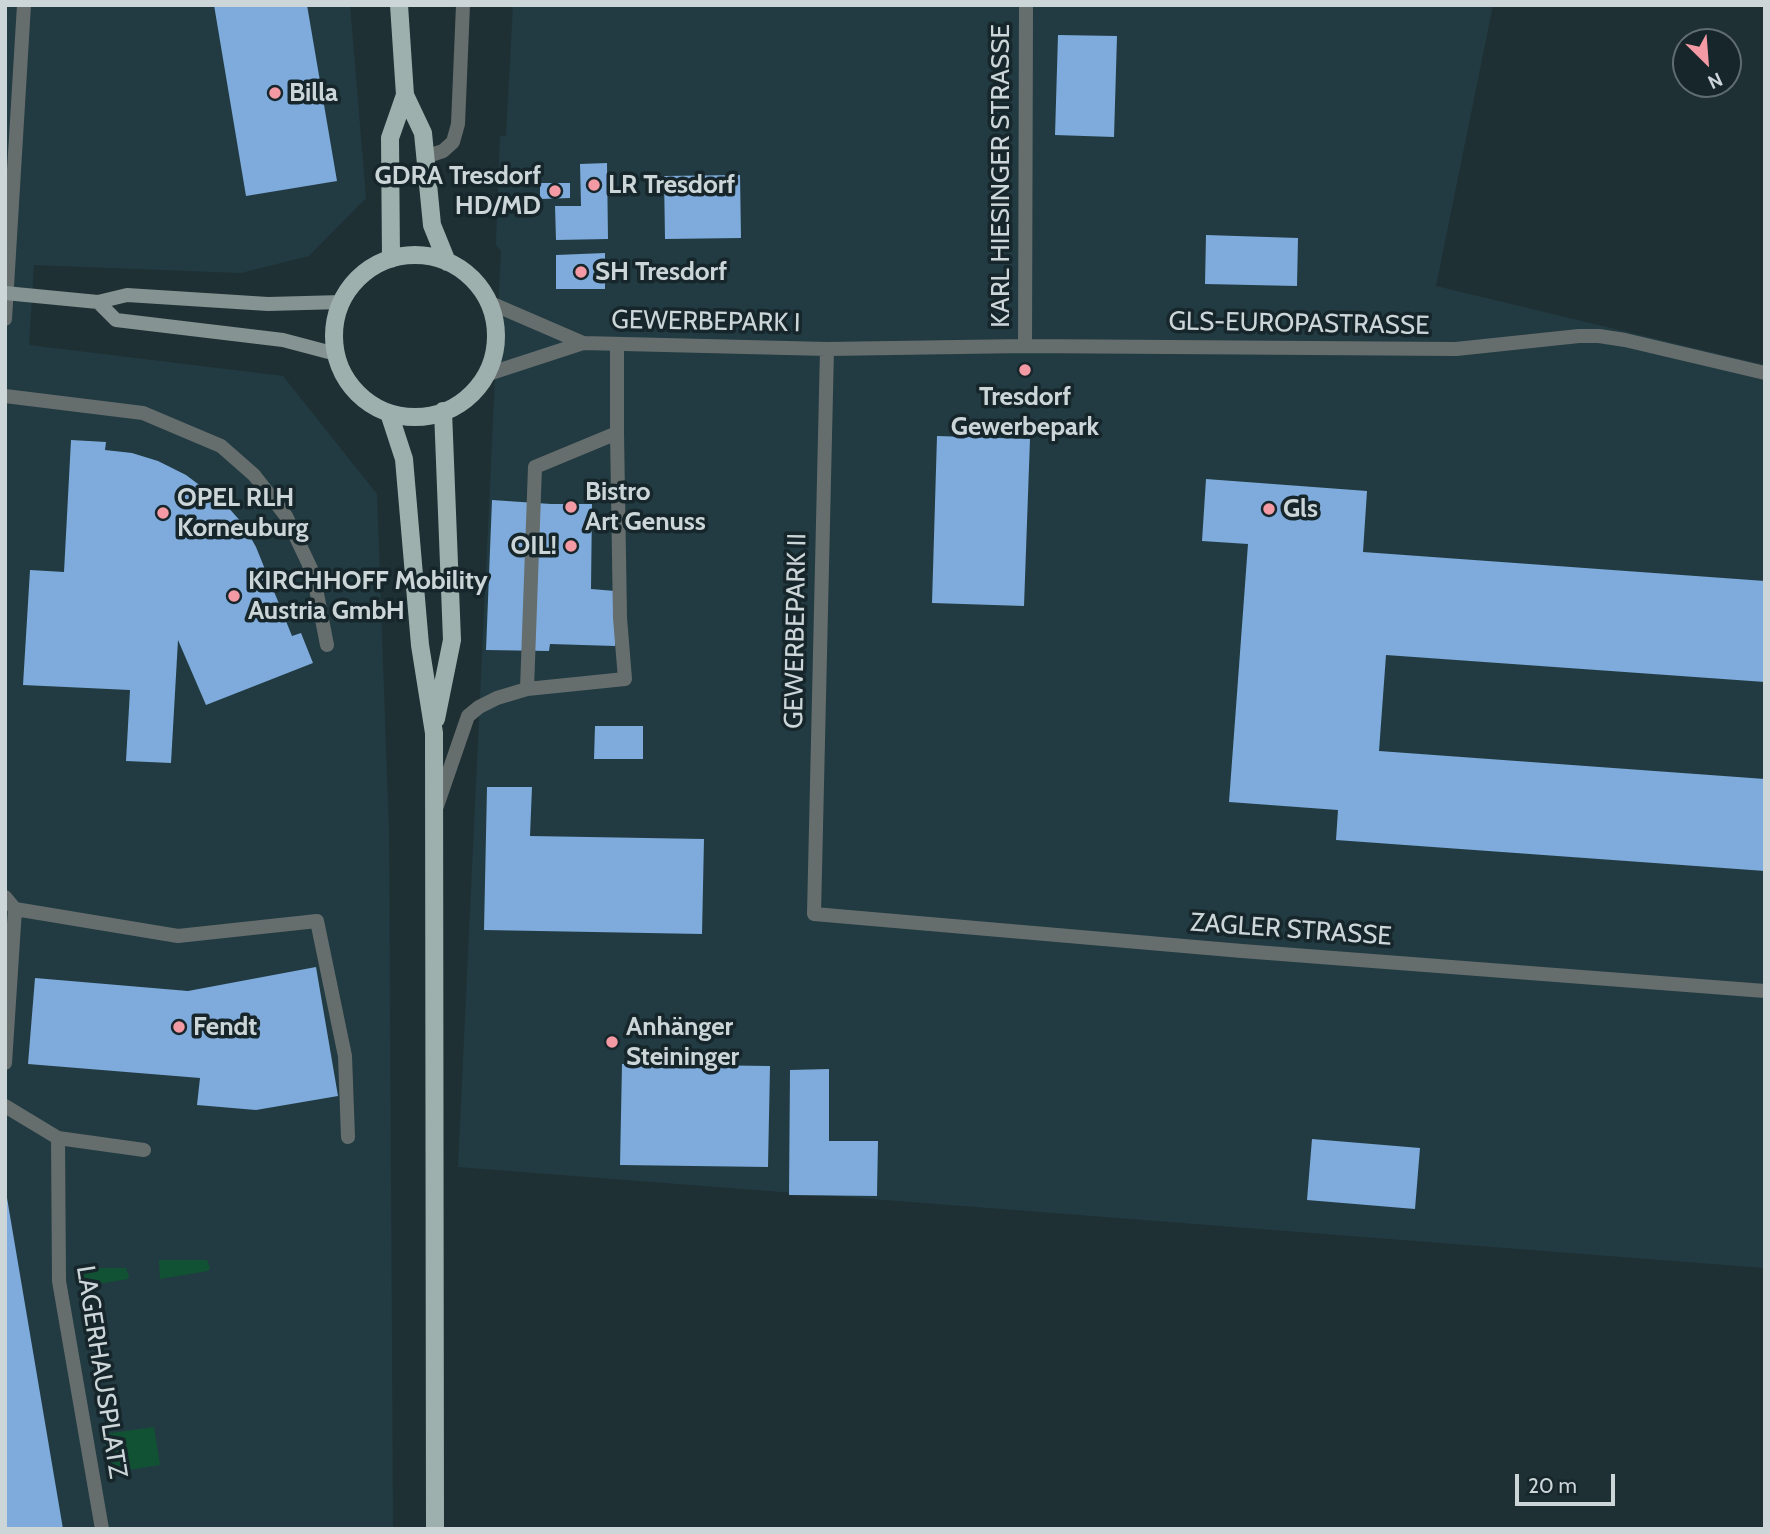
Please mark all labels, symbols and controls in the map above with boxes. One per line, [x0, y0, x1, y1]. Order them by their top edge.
street label: KARL HIESINGER STRASSE [985, 24, 1017, 328]
north arrow [1672, 28, 1742, 98]
text: N [1704, 67, 1726, 94]
place label: Billa [289, 77, 338, 109]
marker: Billa [267, 85, 283, 101]
place label: GDRA Tresdorf HD/MD [375, 160, 541, 222]
place label: LR Tresdorf [608, 169, 735, 201]
marker: LR Tresdorf [586, 177, 602, 193]
marker: GDRA Tresdorf HD/MD [547, 183, 563, 199]
place label: SH Tresdorf [595, 256, 727, 288]
marker: SH Tresdorf [573, 264, 589, 280]
street label: GEWERBEPARK I [611, 305, 801, 339]
street label: GLS-EUROPASTRASSE [1168, 306, 1430, 342]
marker: Tresdorf Gewerbepark [1017, 362, 1033, 378]
place label: Tresdorf Gewerbepark [951, 381, 1099, 442]
place label: Bistro Art Genuss [585, 476, 706, 538]
place label: OPEL RLH Korneuburg [177, 482, 309, 544]
place label: Gls [1283, 493, 1318, 525]
marker: Bistro Art Genuss [563, 499, 579, 515]
marker: Gls [1261, 501, 1277, 517]
marker: OPEL RLH Korneuburg [155, 505, 171, 521]
place label: OIL! [510, 530, 557, 562]
street label: GEWERBEPARK II [779, 533, 813, 729]
marker: OIL! [563, 538, 579, 554]
place label: KIRCHHOFF Mobility Austria GmbH [248, 565, 488, 626]
marker: KIRCHHOFF Mobility Austria GmbH [226, 588, 242, 604]
street label: ZAGLER STRASSE [1189, 907, 1393, 953]
place label: Fendt [193, 1011, 257, 1043]
place label: Anhänger Steininger [626, 1011, 739, 1072]
marker: Fendt [171, 1019, 187, 1035]
marker: Anhänger Steininger [604, 1034, 620, 1050]
street label: LAGERHAUSPLATZ [69, 1263, 133, 1481]
scale bar [1518, 1460, 1618, 1504]
text: 20 m [1528, 1473, 1577, 1498]

